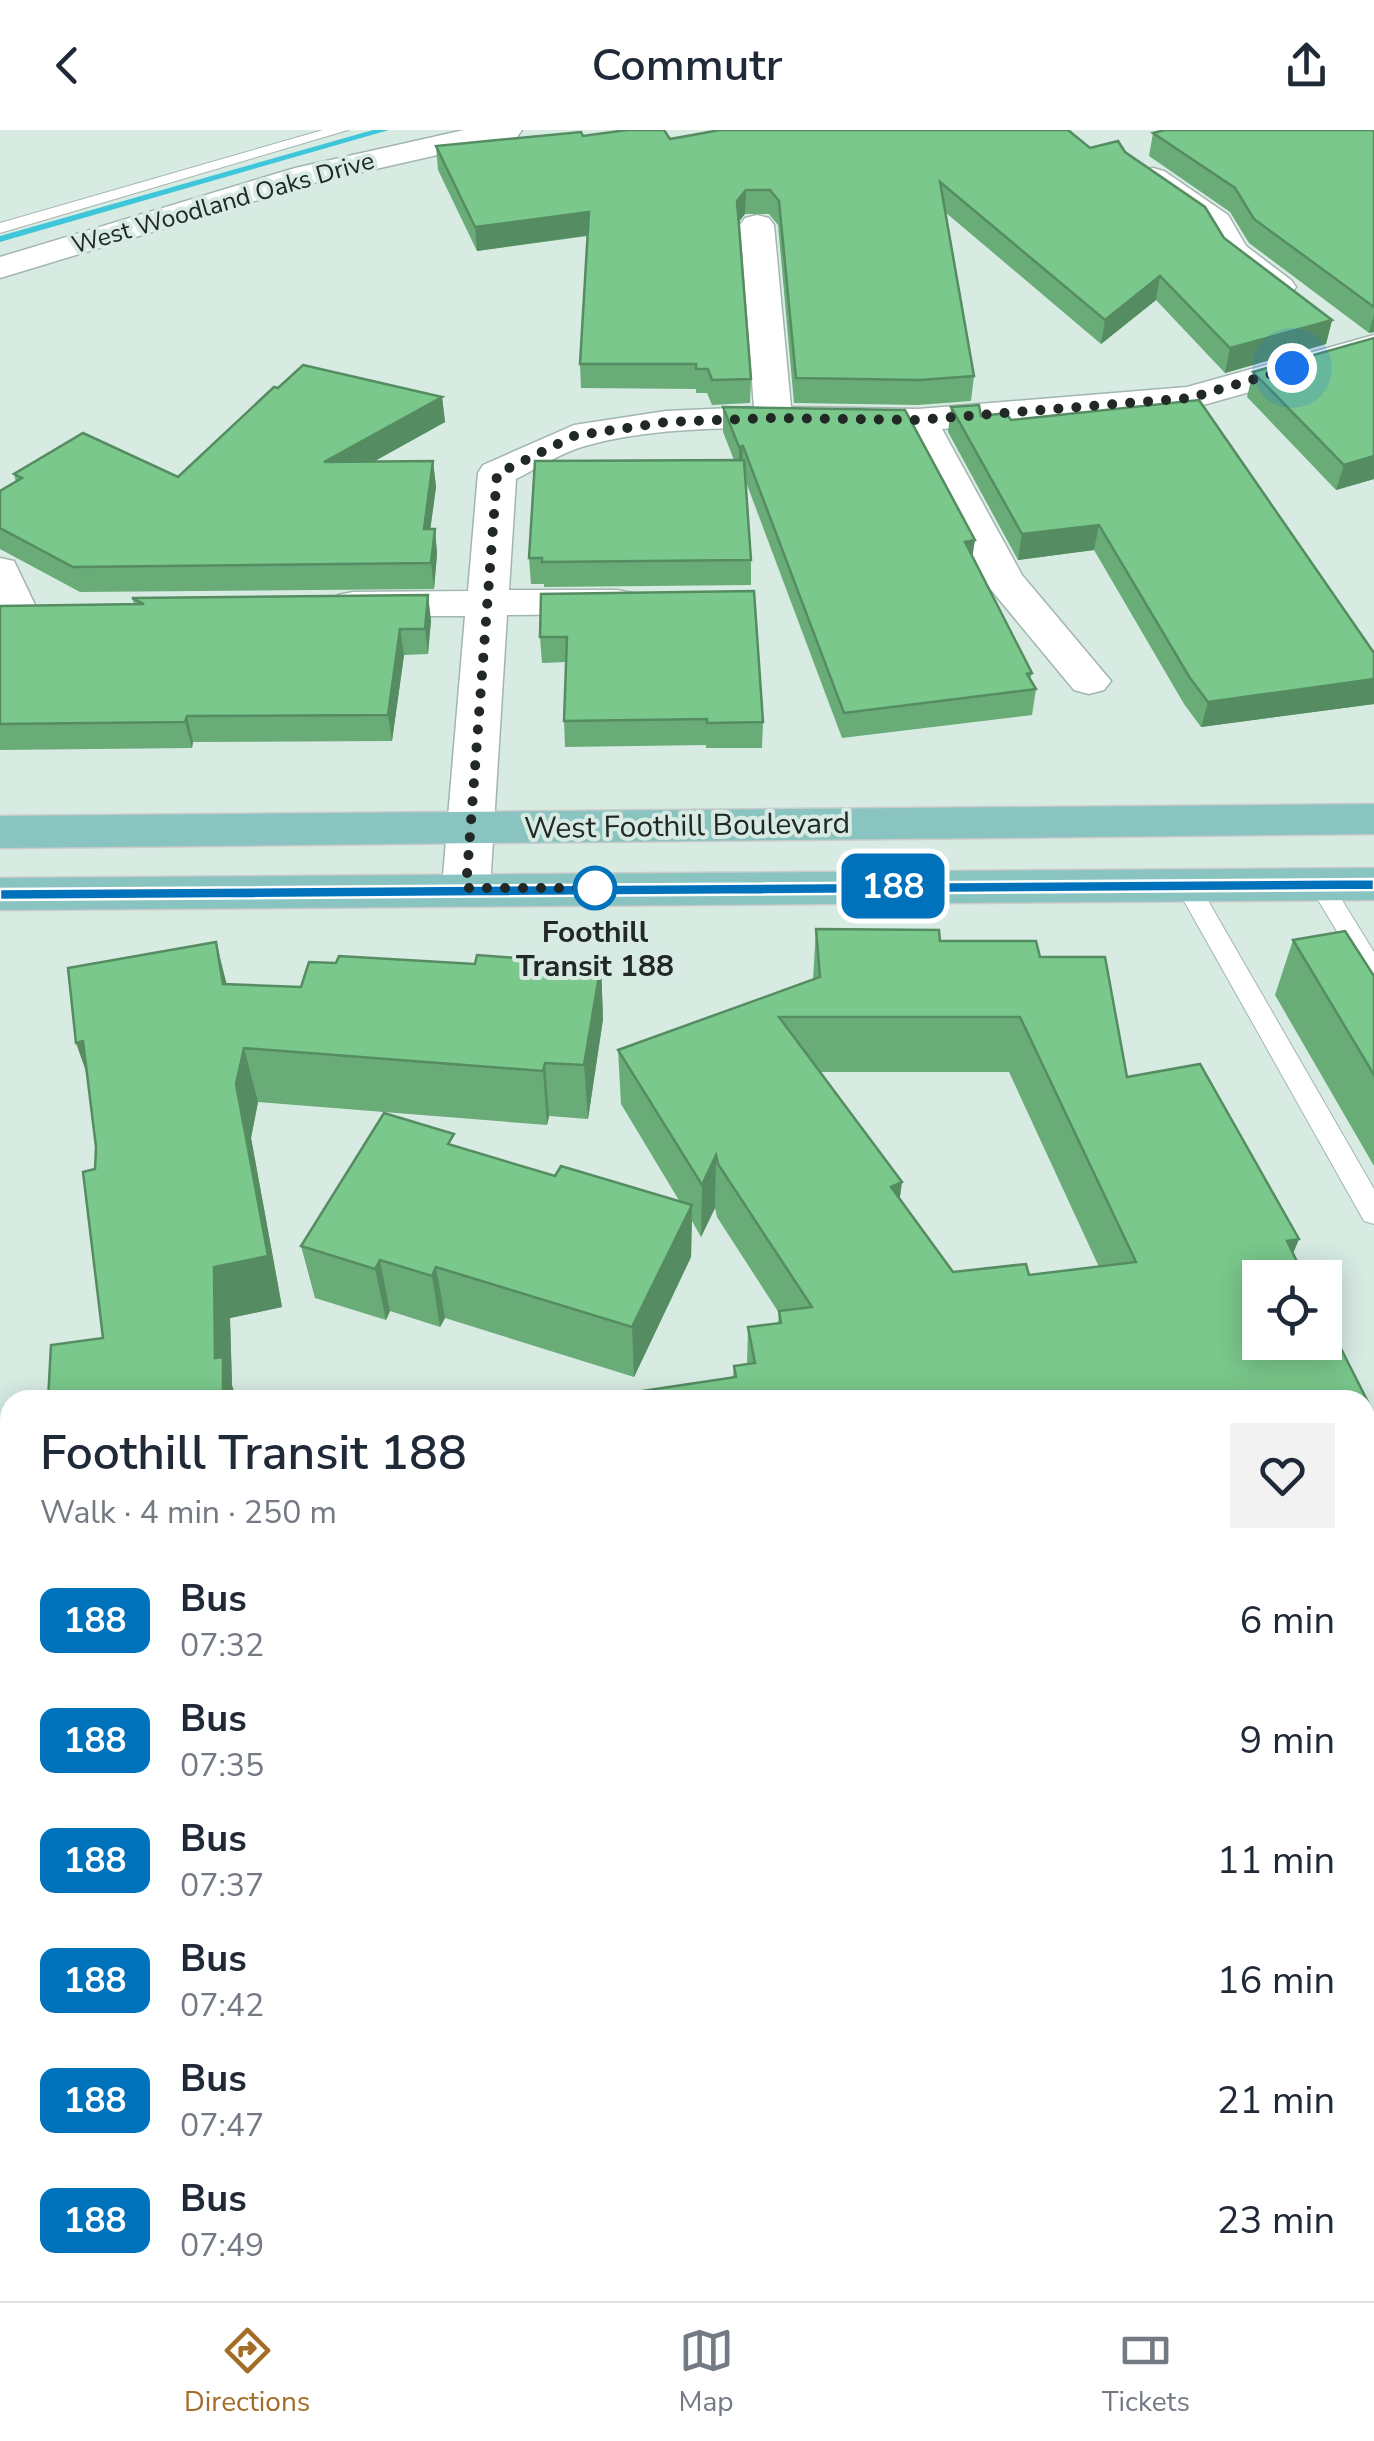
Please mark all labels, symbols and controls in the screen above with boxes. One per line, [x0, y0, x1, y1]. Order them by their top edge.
text: Commutr [591, 35, 783, 96]
icon: back [40, 38, 95, 93]
icon: share [1279, 38, 1334, 93]
street label: West Woodland Oaks Drive [68, 143, 378, 263]
your location [1267, 343, 1317, 393]
street label: West Foothill Boulevard [524, 803, 850, 849]
line badge: 188 [836, 854, 950, 918]
text: 188 [861, 863, 925, 910]
marker: Foothill Transit 188 [574, 867, 616, 909]
place label: Foothill Transit 188 [516, 912, 674, 987]
map controls [1242, 1260, 1342, 1360]
button: locate [1242, 1260, 1342, 1360]
text: Foothill Transit 188 [40, 1420, 467, 1486]
button: heart [1230, 1423, 1335, 1528]
text: Walk · 4 min · 250 m [40, 1491, 337, 1534]
text: Bus [180, 1573, 247, 1624]
text: 6 min [1240, 1595, 1335, 1646]
text: 188 [63, 1597, 127, 1644]
text: 07:32 [180, 1624, 264, 1667]
text: Bus [180, 1693, 247, 1744]
text: 9 min [1240, 1715, 1335, 1766]
text: 188 [63, 1717, 127, 1764]
text: 07:35 [180, 1744, 264, 1787]
text: Bus [180, 1813, 247, 1864]
text: 11 min [1217, 1835, 1335, 1886]
text: 188 [63, 1837, 127, 1884]
text: 07:37 [180, 1864, 264, 1907]
text: Bus [180, 1933, 247, 1984]
text: 16 min [1217, 1955, 1335, 2006]
text: 188 [63, 1957, 127, 2004]
text: 07:42 [180, 1984, 264, 2027]
text: Bus [180, 2053, 247, 2104]
text: 21 min [1217, 2075, 1335, 2126]
text: 188 [63, 2077, 127, 2124]
text: 07:47 [180, 2104, 264, 2147]
text: Bus [180, 2173, 247, 2224]
text: 23 min [1217, 2195, 1335, 2246]
text: 188 [63, 2197, 127, 2244]
text: 07:49 [180, 2224, 264, 2267]
tab: Directions [184, 2323, 310, 2421]
tab: Map [678, 2323, 734, 2421]
tab: Tickets [1102, 2323, 1190, 2421]

